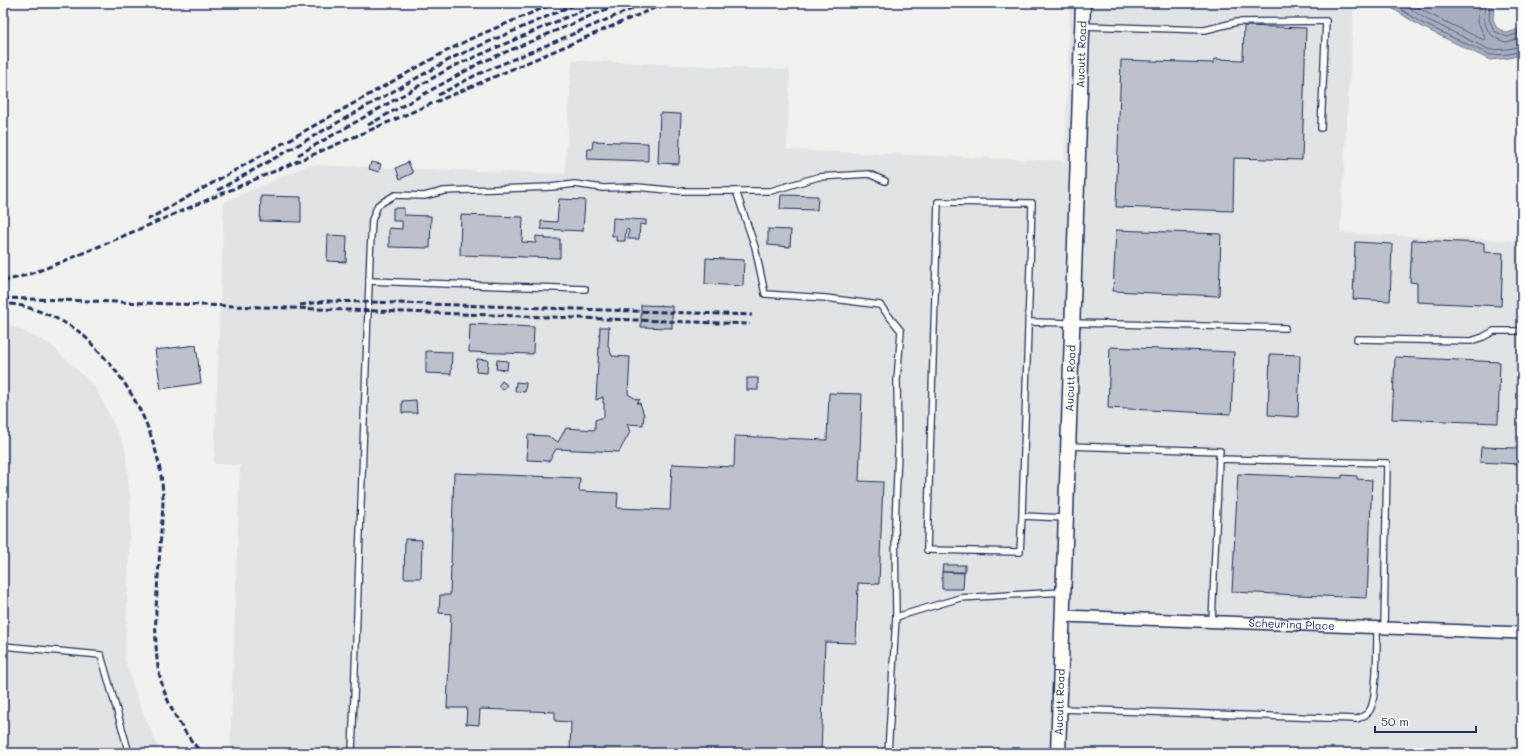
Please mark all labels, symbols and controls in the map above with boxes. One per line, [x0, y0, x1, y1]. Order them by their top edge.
street label: Aucutt Road [1072, 21, 1089, 88]
street label: Aucutt Road [1061, 345, 1079, 412]
street label: Scheuring Place [1248, 615, 1335, 633]
street label: Aucutt Road [1051, 668, 1068, 736]
scale bar [1375, 708, 1476, 734]
text: 50 m [1381, 713, 1409, 729]

